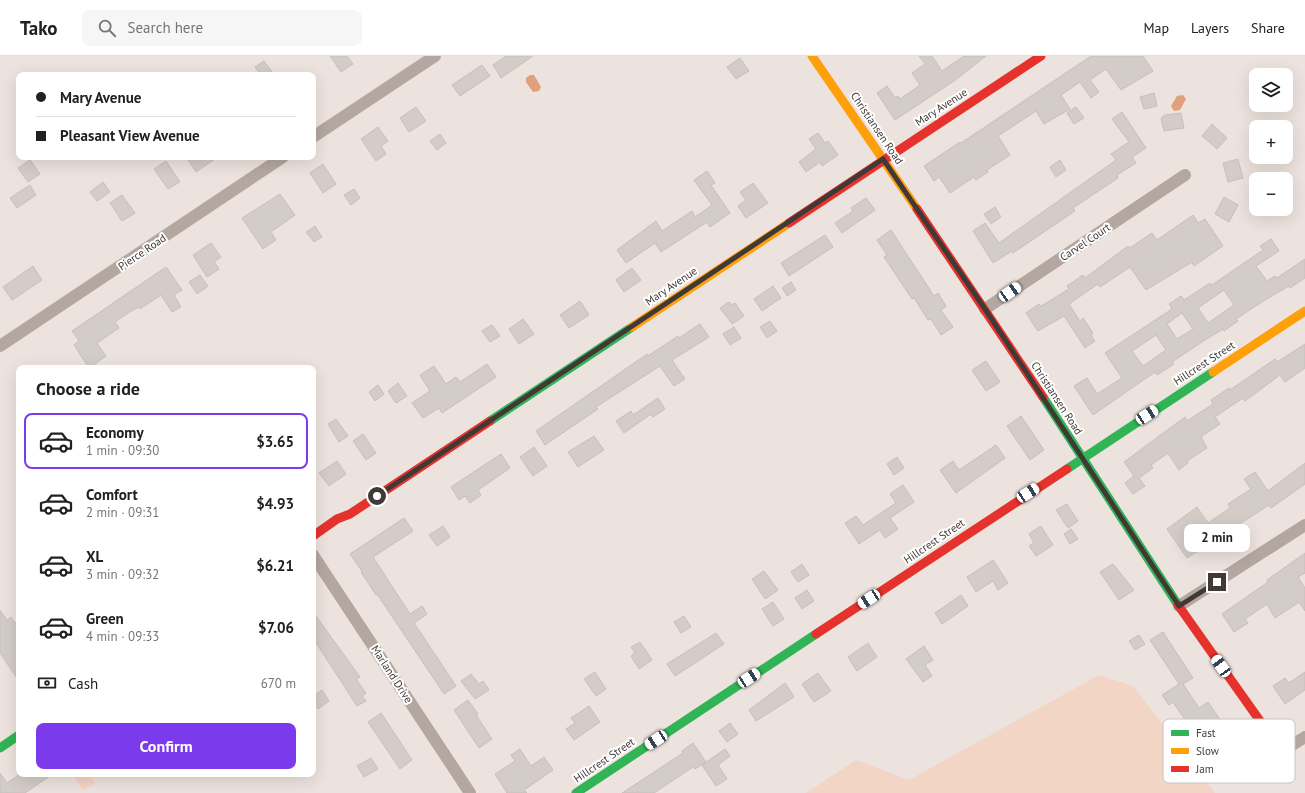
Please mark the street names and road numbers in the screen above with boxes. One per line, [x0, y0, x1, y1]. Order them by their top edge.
street label: Mary Avenue [912, 85, 970, 129]
street label: Christiansen Road [848, 89, 906, 167]
street label: Carvel Court [1057, 220, 1113, 264]
street label: Pierce Road [115, 231, 169, 273]
street label: Mary Avenue [642, 263, 700, 308]
street label: Hillcrest Street [1171, 338, 1238, 388]
street label: Christiansen Road [1028, 359, 1086, 437]
street label: Hillcrest Street [901, 515, 967, 567]
street label: Marland Drive [368, 642, 416, 706]
street label: Hillcrest Street [571, 734, 637, 786]

